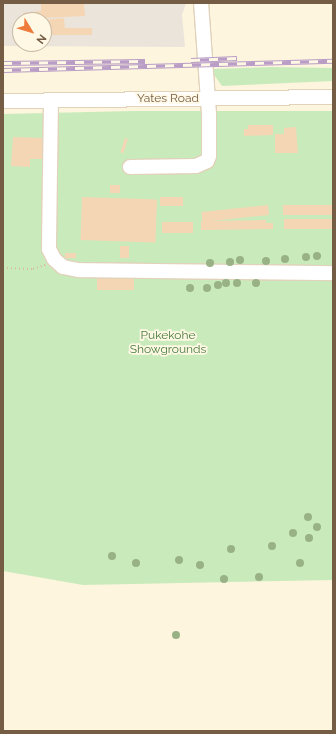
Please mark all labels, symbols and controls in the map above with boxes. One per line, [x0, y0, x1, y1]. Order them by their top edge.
north arrow [12, 12, 52, 52]
text: N [33, 32, 49, 46]
street label: Yates Road [137, 92, 199, 106]
park label: Pukekohe Showgrounds [130, 329, 206, 357]

